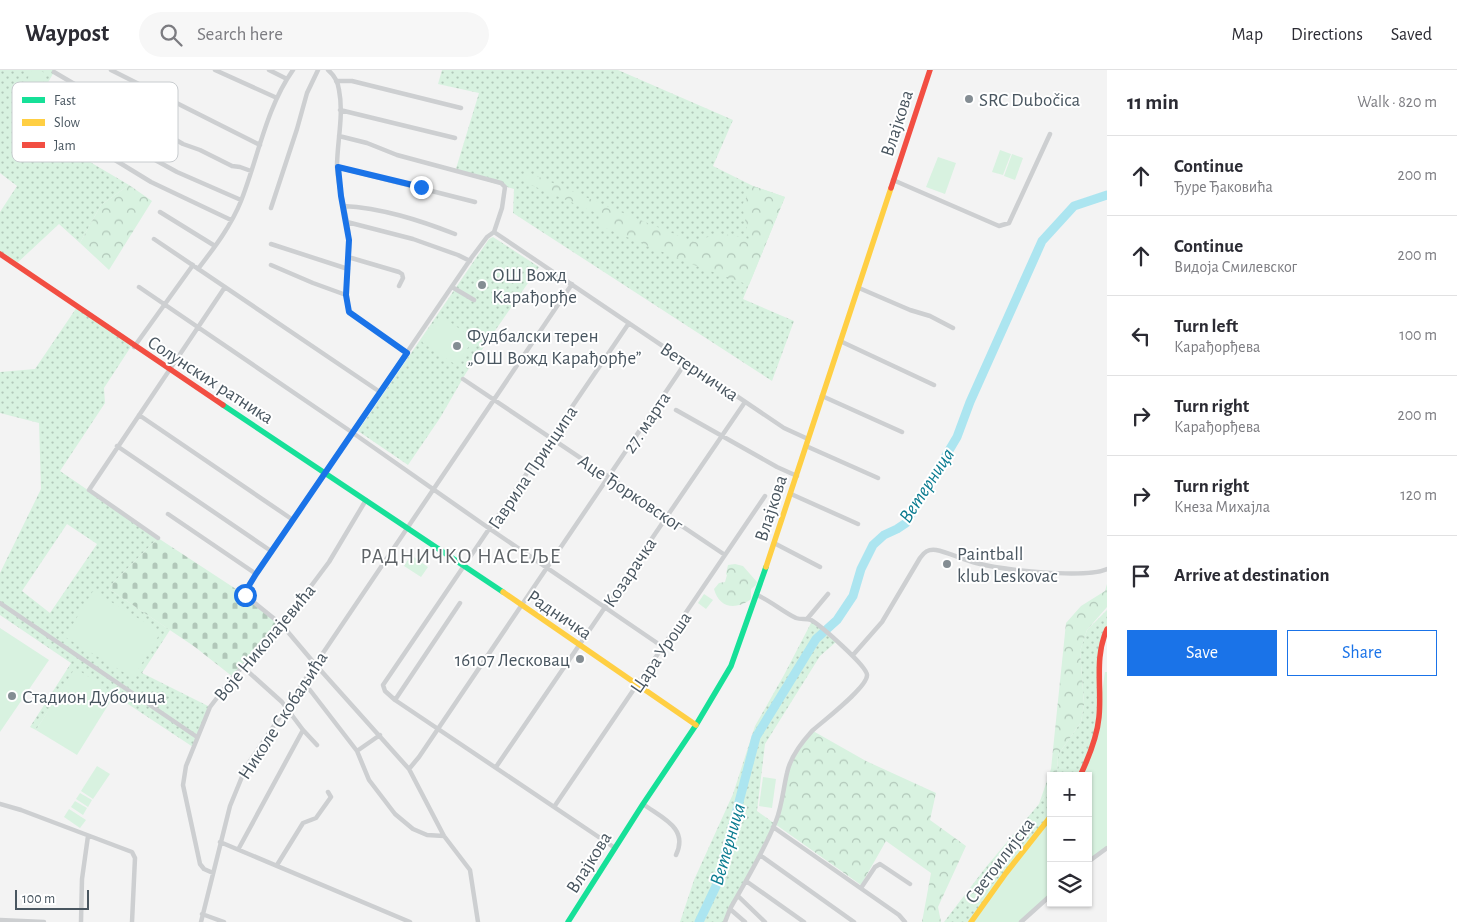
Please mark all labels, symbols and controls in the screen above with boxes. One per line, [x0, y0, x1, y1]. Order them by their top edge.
search box [139, 12, 489, 57]
icon: search [157, 21, 185, 49]
text: Waypost [25, 22, 109, 46]
text: Search here [197, 25, 283, 44]
text: Map [1232, 26, 1263, 44]
text: Directions [1291, 26, 1363, 44]
text: Saved [1391, 26, 1432, 44]
legend [12, 82, 178, 162]
street label: Влајкова [878, 88, 917, 159]
place label: SRC Dubočica [979, 91, 1080, 110]
text: 11 min [1127, 92, 1179, 113]
marker: SRC Dubočica [963, 93, 975, 105]
text: Fast [54, 94, 76, 108]
text: Walk · 820 m [1357, 94, 1437, 110]
text: Slow [54, 116, 81, 130]
text: Jam [54, 139, 76, 153]
text: Continue [1174, 157, 1243, 176]
icon: ahead [1127, 162, 1155, 190]
text: 200 m [1397, 167, 1437, 183]
route end [410, 176, 433, 199]
text: Ђуре Ђаковића [1174, 179, 1273, 195]
text: Continue [1174, 237, 1243, 256]
icon: ahead [1127, 242, 1155, 270]
text: 200 m [1397, 247, 1437, 263]
text: Видоја Смилевског [1174, 259, 1297, 275]
place label: ОШ Вожд Карађорђе [492, 266, 577, 307]
marker: ОШ Вожд Карађорђе [476, 279, 488, 291]
text: Turn left [1174, 317, 1238, 336]
icon: left [1127, 322, 1155, 350]
place label: Фудбалски терен „ОШ Вожд Карађорђе” [467, 327, 642, 368]
text: 100 m [1399, 327, 1437, 343]
street label: Солунских ратника [144, 333, 277, 428]
street label: Ветерничка [657, 339, 742, 405]
text: Карађорђева [1174, 339, 1260, 355]
marker: Фудбалски терен „ОШ Вожд Карађорђе” [451, 340, 463, 352]
street label: 27. марта [620, 388, 675, 457]
text: Turn right [1174, 397, 1249, 416]
street label: Гаврила Принципа [485, 402, 582, 533]
icon: right [1127, 402, 1155, 430]
text: 200 m [1397, 407, 1437, 423]
text: Карађорђева [1174, 419, 1260, 435]
water label: Ветерница [895, 445, 958, 526]
street label: Аце Ђорковског [574, 451, 686, 535]
street label: Влајкова [752, 473, 791, 544]
text: Turn right [1174, 477, 1249, 496]
icon: right [1127, 482, 1155, 510]
text: 120 m [1400, 487, 1437, 503]
text: Кнеза Михајла [1174, 499, 1270, 515]
street label: Козарачка [600, 534, 661, 611]
place label: Paintball klub Leskovac [957, 545, 1058, 586]
district label: РАДНИЧКО НАСЕЉЕ [360, 546, 562, 567]
marker: Paintball klub Leskovac [941, 558, 953, 570]
icon: arrive [1127, 562, 1155, 590]
text: Arrive at destination [1174, 566, 1330, 585]
street label: Воје Николајевића [211, 581, 320, 705]
route start [234, 584, 257, 607]
street label: Радничка [523, 587, 595, 644]
street label: Цара Уроша [627, 608, 696, 697]
button: Save [1127, 630, 1277, 676]
button: Share [1287, 630, 1437, 676]
street label: Николе Скобаљића [235, 648, 332, 783]
place label: 16107 Лесковац [455, 651, 570, 670]
marker: 16107 Лесковац [574, 653, 586, 665]
place label: Стадион Дубочица [22, 688, 166, 707]
marker: Стадион Дубочица [6, 690, 18, 702]
map controls [1047, 772, 1092, 907]
button: + [1047, 772, 1092, 817]
water label: Ветерница [707, 801, 749, 888]
street label: Светоилијска [962, 814, 1039, 907]
button: − [1047, 817, 1092, 862]
street label: Влајкова [563, 828, 616, 897]
button: layers [1047, 862, 1092, 907]
scale bar [15, 887, 89, 910]
text: 100 m [22, 892, 55, 906]

